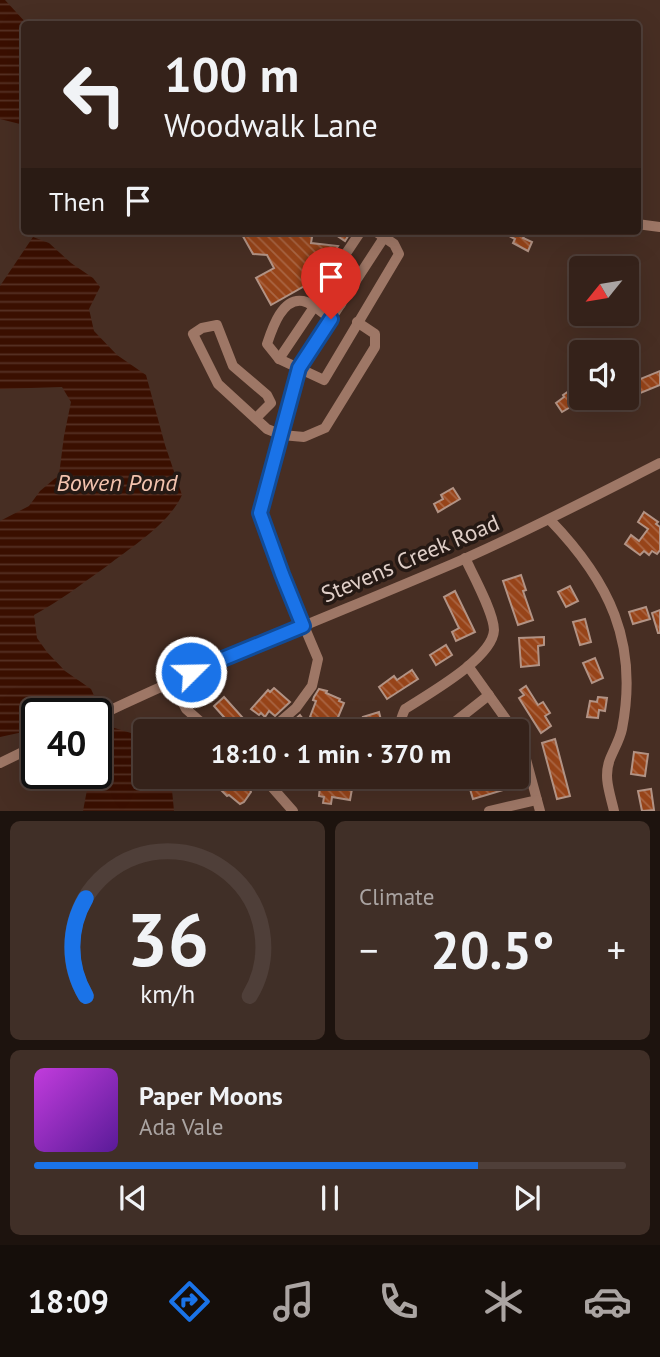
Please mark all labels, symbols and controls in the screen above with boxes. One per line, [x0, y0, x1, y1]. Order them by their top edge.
text: 100 m [164, 42, 299, 106]
icon: left [49, 49, 140, 140]
text: Woodwalk Lane [164, 104, 378, 146]
icon: arrive [119, 182, 157, 220]
text: Then [49, 185, 105, 218]
pin [301, 247, 361, 319]
north arrow [569, 256, 639, 326]
map controls [569, 256, 639, 410]
icon: arrive [312, 258, 350, 296]
button: sound [569, 340, 639, 410]
water label: Bowen Pond [56, 467, 178, 498]
street label: Stevens Creek Road [317, 507, 503, 609]
position arrow [154, 635, 228, 709]
speed limit sign: 40 [21, 698, 112, 789]
text: 18:10 · 1 min · 370 m [211, 737, 451, 770]
text: Climate [359, 882, 434, 911]
text: 36 [126, 893, 209, 987]
text: 20.5° [431, 916, 554, 983]
text: − [359, 925, 378, 974]
text: + [607, 925, 626, 974]
text: km/h [140, 978, 195, 1010]
text: Paper Moons [139, 1079, 283, 1112]
text: Ada Vale [139, 1112, 223, 1141]
icon: previous [114, 1179, 152, 1217]
icon: pause [311, 1179, 349, 1217]
icon: next [508, 1179, 546, 1217]
icon: directions [165, 1277, 214, 1326]
icon: music [269, 1277, 318, 1326]
icon: phone [374, 1277, 423, 1326]
icon: climate [479, 1277, 528, 1326]
icon: car [583, 1277, 632, 1326]
text: 18:09 [28, 1280, 109, 1322]

